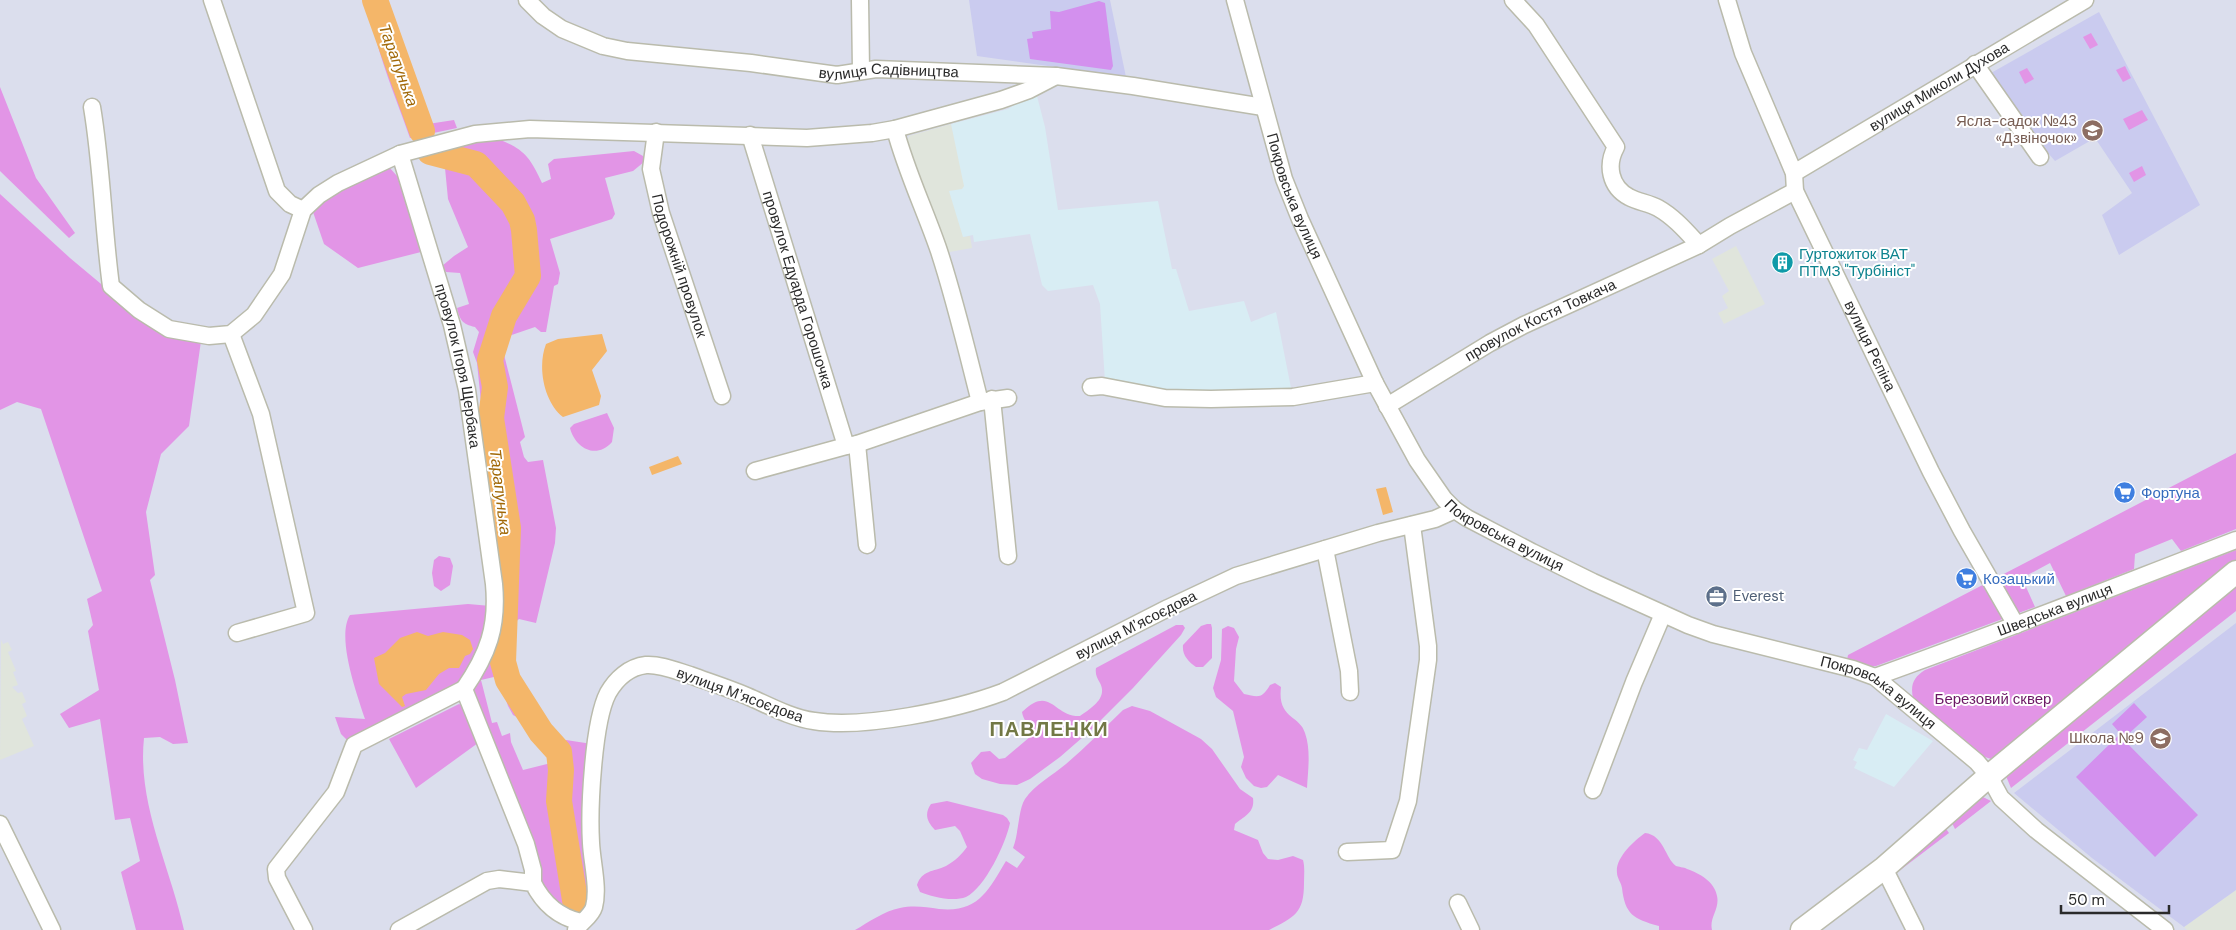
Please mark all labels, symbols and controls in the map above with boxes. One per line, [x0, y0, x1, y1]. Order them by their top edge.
water label: Тарапунька [374, 21, 423, 109]
street label: вулиця Миколи Духова [1866, 37, 2013, 136]
street label: вулиця Садівництва [818, 59, 960, 85]
place label: Ясла-садок №43 «Дзвіночок» [1956, 111, 2077, 148]
school or university icon: Ясла-садок №43 «Дзвіночок» [2081, 118, 2105, 142]
street label: Покровська вулиця [1262, 131, 1327, 262]
street label: провулок Едуарда Горошочка [758, 188, 838, 392]
street label: Подорожній провулок [647, 192, 712, 340]
place label: Гуртожиток ВАТ ПТМЗ "Турбініст" [1799, 244, 1915, 281]
building icon: Гуртожиток ВАТ ПТМЗ "Турбініст" [1771, 251, 1795, 275]
street label: провулок Костя Товкача [1461, 274, 1620, 366]
street label: провулок Ігоря Щербака [430, 281, 485, 450]
street label: вулиця Рєпіна [1840, 297, 1901, 395]
water label: Тарапунька [485, 448, 516, 536]
supermarket icon: Фортуна [2113, 481, 2137, 505]
place label: Фортуна [2141, 483, 2201, 503]
street label: Покровська вулиця [1440, 495, 1567, 576]
supermarket icon: Козацький [1955, 567, 1979, 591]
place label: Козацький [1983, 569, 2055, 589]
street label: Шведська вулиця [1995, 579, 2115, 641]
office icon: Everest [1705, 584, 1729, 608]
street label: вулиця Мʼясоєдова [1072, 585, 1201, 664]
place label: Everest [1733, 586, 1785, 606]
street label: Покровська вулиця [1818, 651, 1940, 734]
street label: вулиця Мʼясоєдова [674, 663, 807, 727]
park label: Березовий сквер [1935, 689, 2051, 709]
district label: ПАВЛЕНКИ [989, 716, 1109, 742]
school or university icon: Школа №9 [2148, 726, 2172, 750]
place label: Школа №9 [2069, 728, 2144, 748]
scale bar [2061, 882, 2168, 914]
text: 50 m [2068, 890, 2105, 910]

